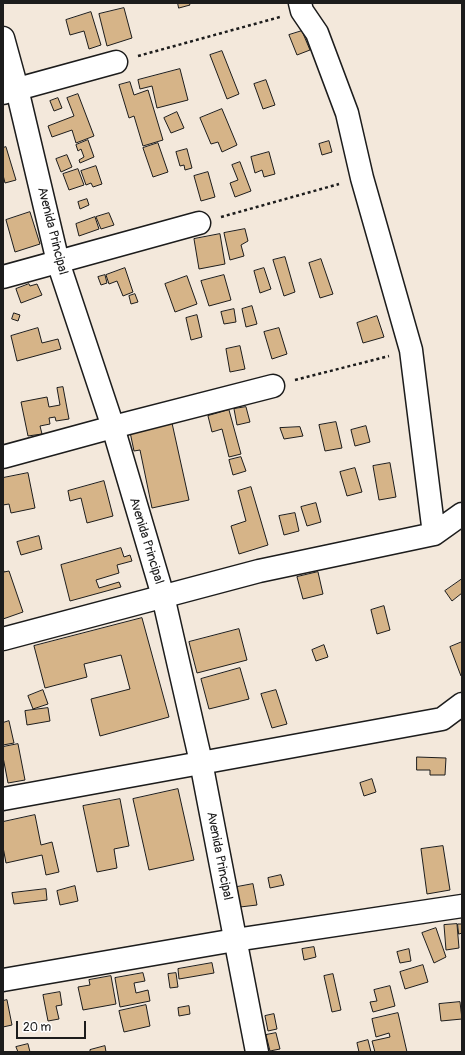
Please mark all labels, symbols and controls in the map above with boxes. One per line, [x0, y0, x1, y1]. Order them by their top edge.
street label: Avenida Principal [34, 186, 70, 276]
street label: Avenida Principal [125, 496, 167, 586]
street label: Avenida Principal [203, 810, 235, 902]
scale bar [18, 1013, 88, 1039]
text: 20 m [23, 1020, 51, 1035]

